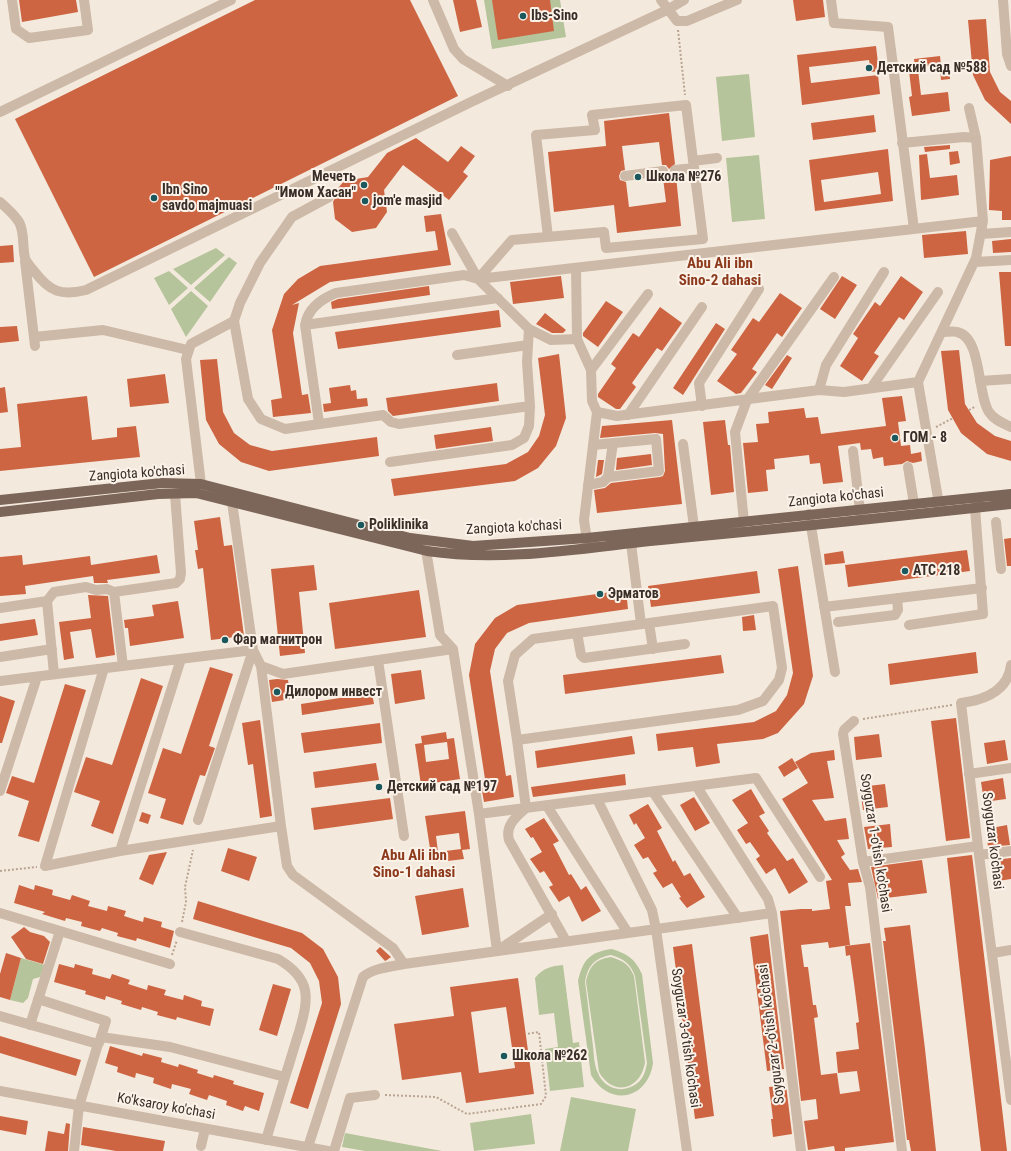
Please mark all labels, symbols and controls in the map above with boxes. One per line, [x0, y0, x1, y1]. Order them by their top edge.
place label: Ibs-Sino [531, 8, 578, 24]
marker: Ibs-Sino [518, 11, 528, 21]
place label: Детский сад №588 [877, 60, 987, 76]
marker: Детский сад №588 [864, 63, 874, 73]
place label: Мечеть "Имом Хасан" [275, 169, 356, 202]
place label: Школа №276 [646, 169, 721, 185]
marker: Школа №276 [633, 172, 643, 182]
marker: Мечеть "Имом Хасан" [359, 180, 369, 190]
place label: Ibn Sino savdo majmuasi [162, 182, 252, 214]
marker: Ibn Sino savdo majmuasi [149, 193, 159, 203]
place label: jom'e masjid [373, 193, 442, 209]
marker: jom'e masjid [360, 196, 370, 206]
district label: Abu Ali ibn Sino-2 dahasi [679, 255, 761, 290]
place label: ГОМ - 8 [903, 430, 947, 446]
marker: ГОМ - 8 [890, 433, 900, 443]
street label: Zangiota ko'chasi [89, 462, 185, 486]
street label: Zangiota ko'chasi [787, 485, 885, 511]
place label: Poliklinika [369, 517, 428, 533]
street label: Zangiota ko'chasi [466, 517, 562, 539]
marker: Poliklinika [356, 520, 366, 530]
place label: АТС 218 [913, 563, 960, 579]
marker: АТС 218 [900, 566, 910, 576]
place label: Эрматов [608, 586, 659, 602]
marker: Эрматов [595, 589, 605, 599]
place label: Фар магнитрон [233, 632, 322, 648]
marker: Фар магнитрон [220, 635, 230, 645]
place label: Дилором инвест [285, 684, 382, 700]
marker: Дилором инвест [272, 687, 282, 697]
street label: Soyguzar 1-o'tish ko'chasi [856, 772, 894, 914]
place label: Детский сад №197 [387, 779, 497, 795]
marker: Детский сад №197 [374, 782, 384, 792]
street label: Soyguzar ko'chasi [978, 791, 1006, 891]
district label: Abu Ali ibn Sino-1 dahasi [373, 847, 455, 882]
street label: Soyguzar 2-o'tish ko'chasi [755, 963, 789, 1105]
street label: Soyguzar 3-o'tish ko'chasi [667, 967, 703, 1109]
place label: Школа №262 [512, 1048, 587, 1064]
marker: Школа №262 [499, 1051, 509, 1061]
street label: Ko'ksaroy ko'chasi [116, 1090, 216, 1124]

